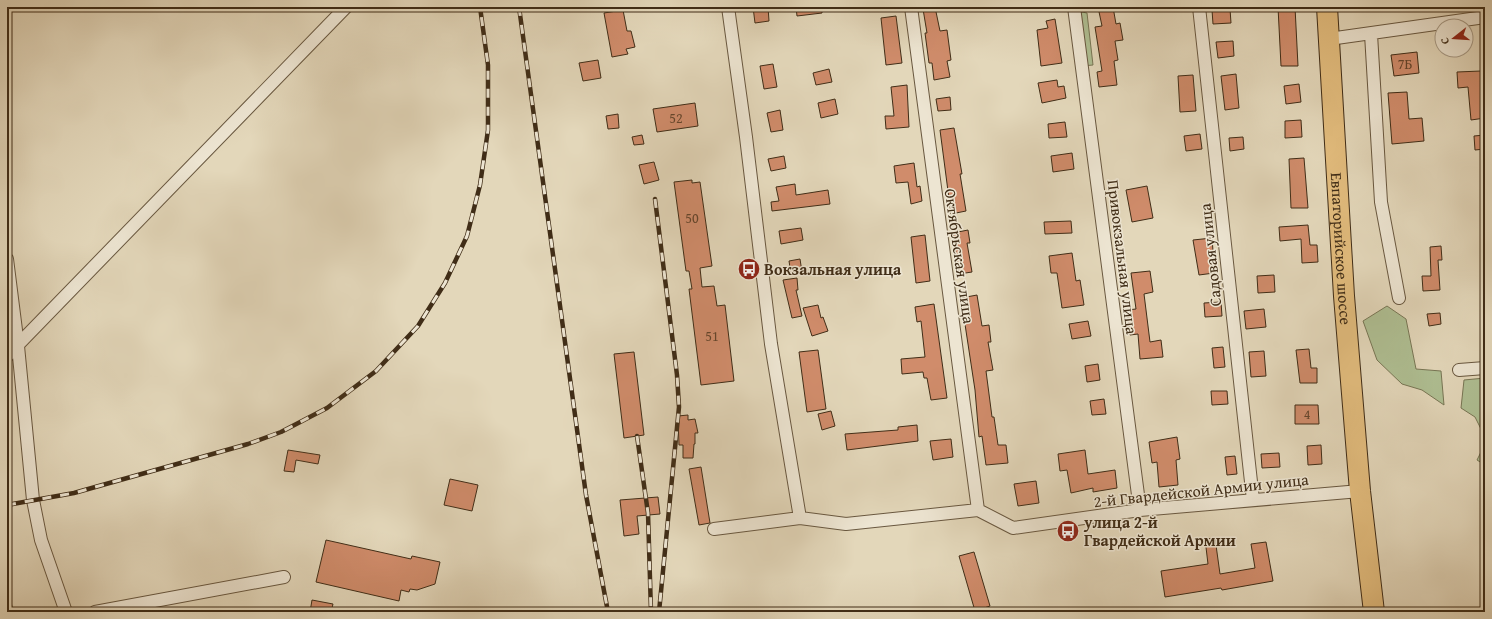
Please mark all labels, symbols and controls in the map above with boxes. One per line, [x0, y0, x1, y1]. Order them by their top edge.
north arrow [1434, 18, 1474, 58]
text: С [1436, 36, 1453, 46]
house number: 7Б [1398, 54, 1412, 74]
house number: 52 [669, 108, 683, 128]
street label: Евпаторийское шоссе [1325, 172, 1358, 326]
street label: Привокзальная улица [1102, 178, 1144, 336]
street label: Октябрьская улица [939, 187, 981, 325]
street label: Садовая улица [1193, 202, 1227, 308]
house number: 50 [685, 208, 699, 228]
bus stop icon: Вокзальная улица [736, 256, 762, 282]
place label: Вокзальная улица [764, 257, 902, 281]
house number: 51 [705, 326, 719, 346]
house number: 4 [1304, 404, 1311, 424]
street label: 2-й Гвардейской Армии улица [1092, 467, 1310, 513]
place label: улица 2-й Гвардейской Армии [1083, 510, 1236, 552]
bus stop icon: улица 2-й Гвардейской Армии [1055, 518, 1081, 544]

